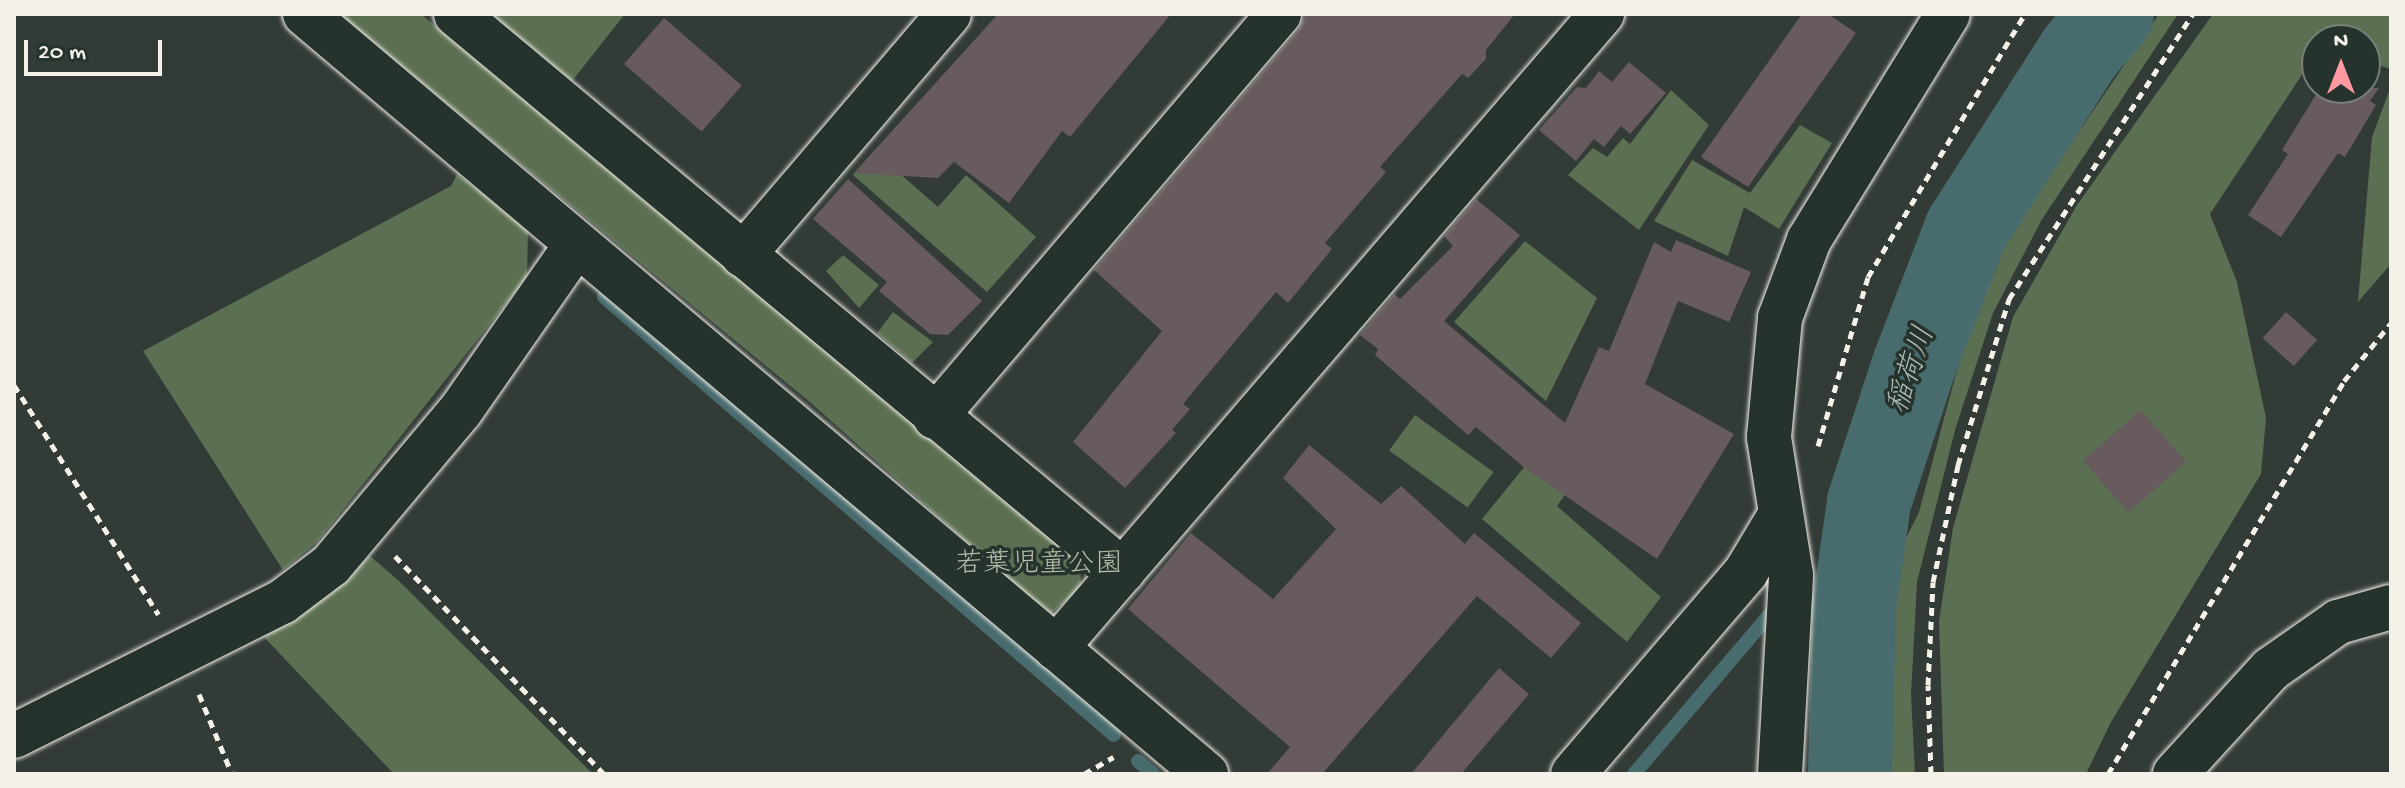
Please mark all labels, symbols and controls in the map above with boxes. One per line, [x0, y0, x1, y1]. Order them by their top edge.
scale bar [28, 24, 166, 74]
north arrow [2301, 24, 2381, 104]
text: N [2334, 29, 2348, 55]
text: 20 m [38, 39, 86, 68]
water label: 稲荷川 [1882, 323, 1946, 419]
park label: 若葉児童公園 [955, 549, 1123, 583]

